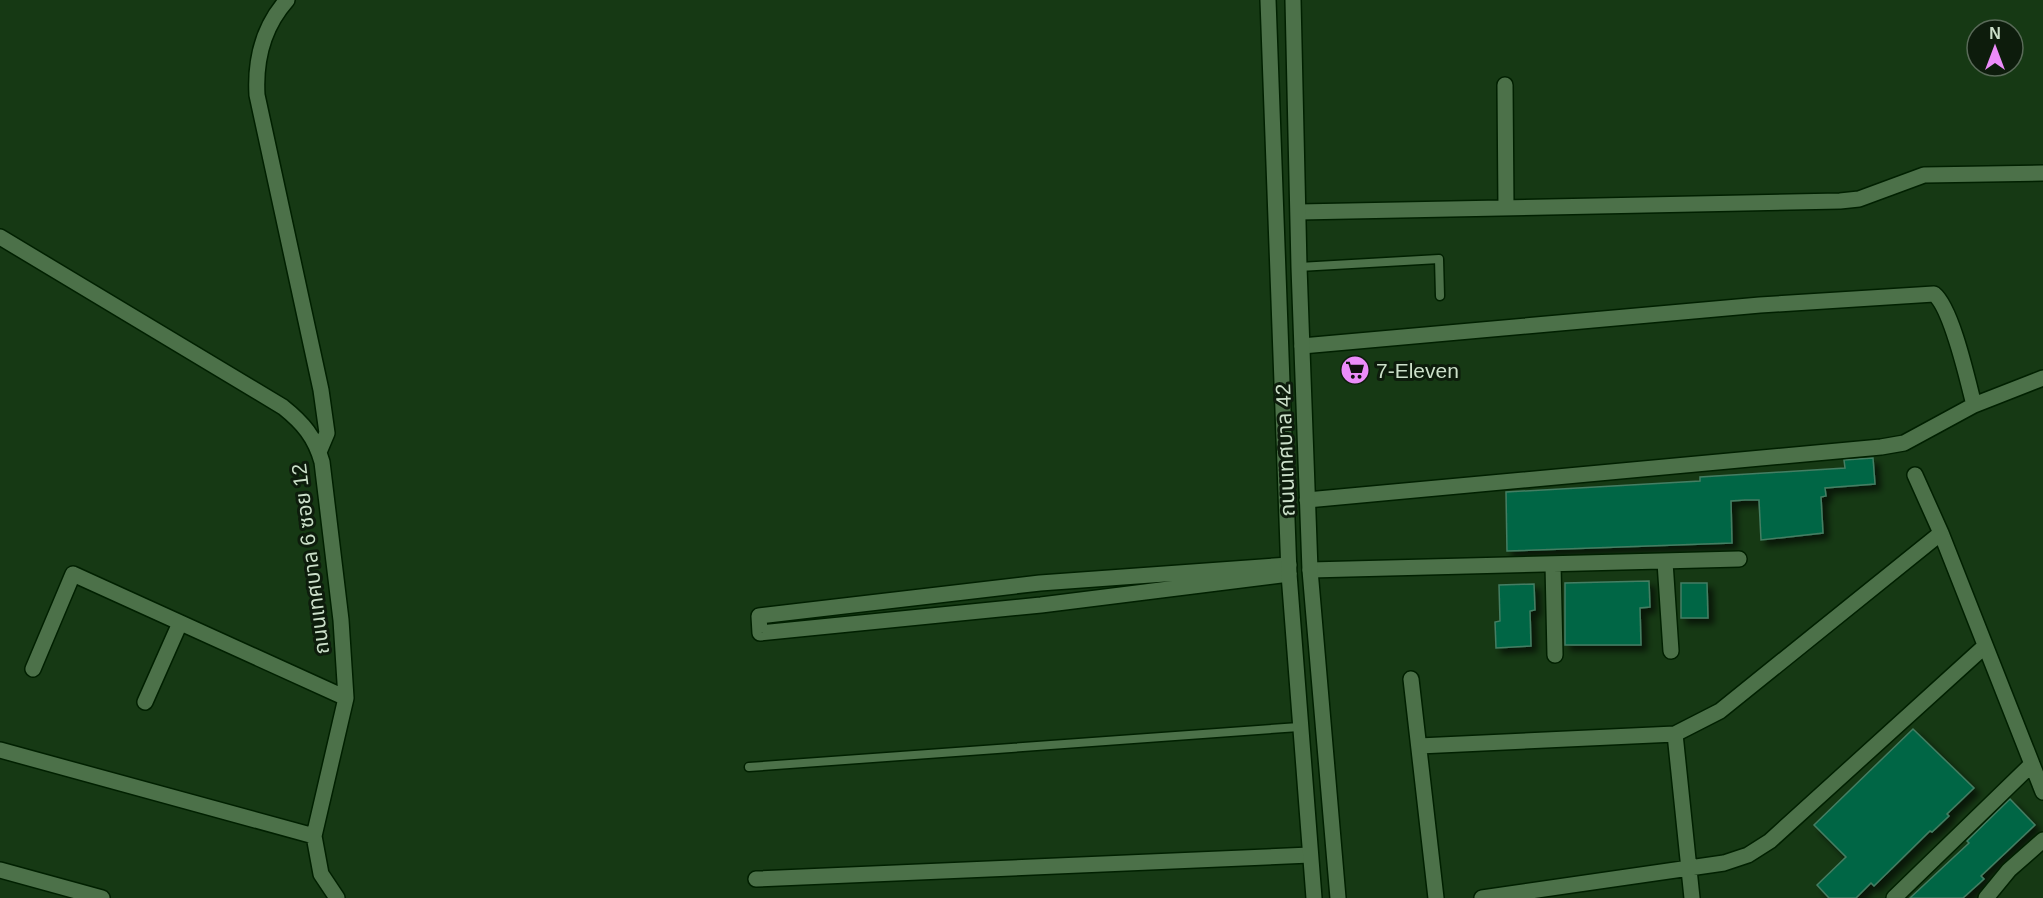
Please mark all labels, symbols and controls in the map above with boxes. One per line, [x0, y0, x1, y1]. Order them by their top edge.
north arrow [1965, 18, 2025, 78]
text: N [1989, 25, 2001, 42]
supermarket icon: 7-Eleven [1339, 354, 1371, 386]
place label: 7-Eleven [1376, 359, 1459, 382]
street label: ถนนเทศบาล 42 [1271, 383, 1299, 517]
street label: ถนนเทศบาล 6 ซอย 12 [287, 462, 333, 656]

